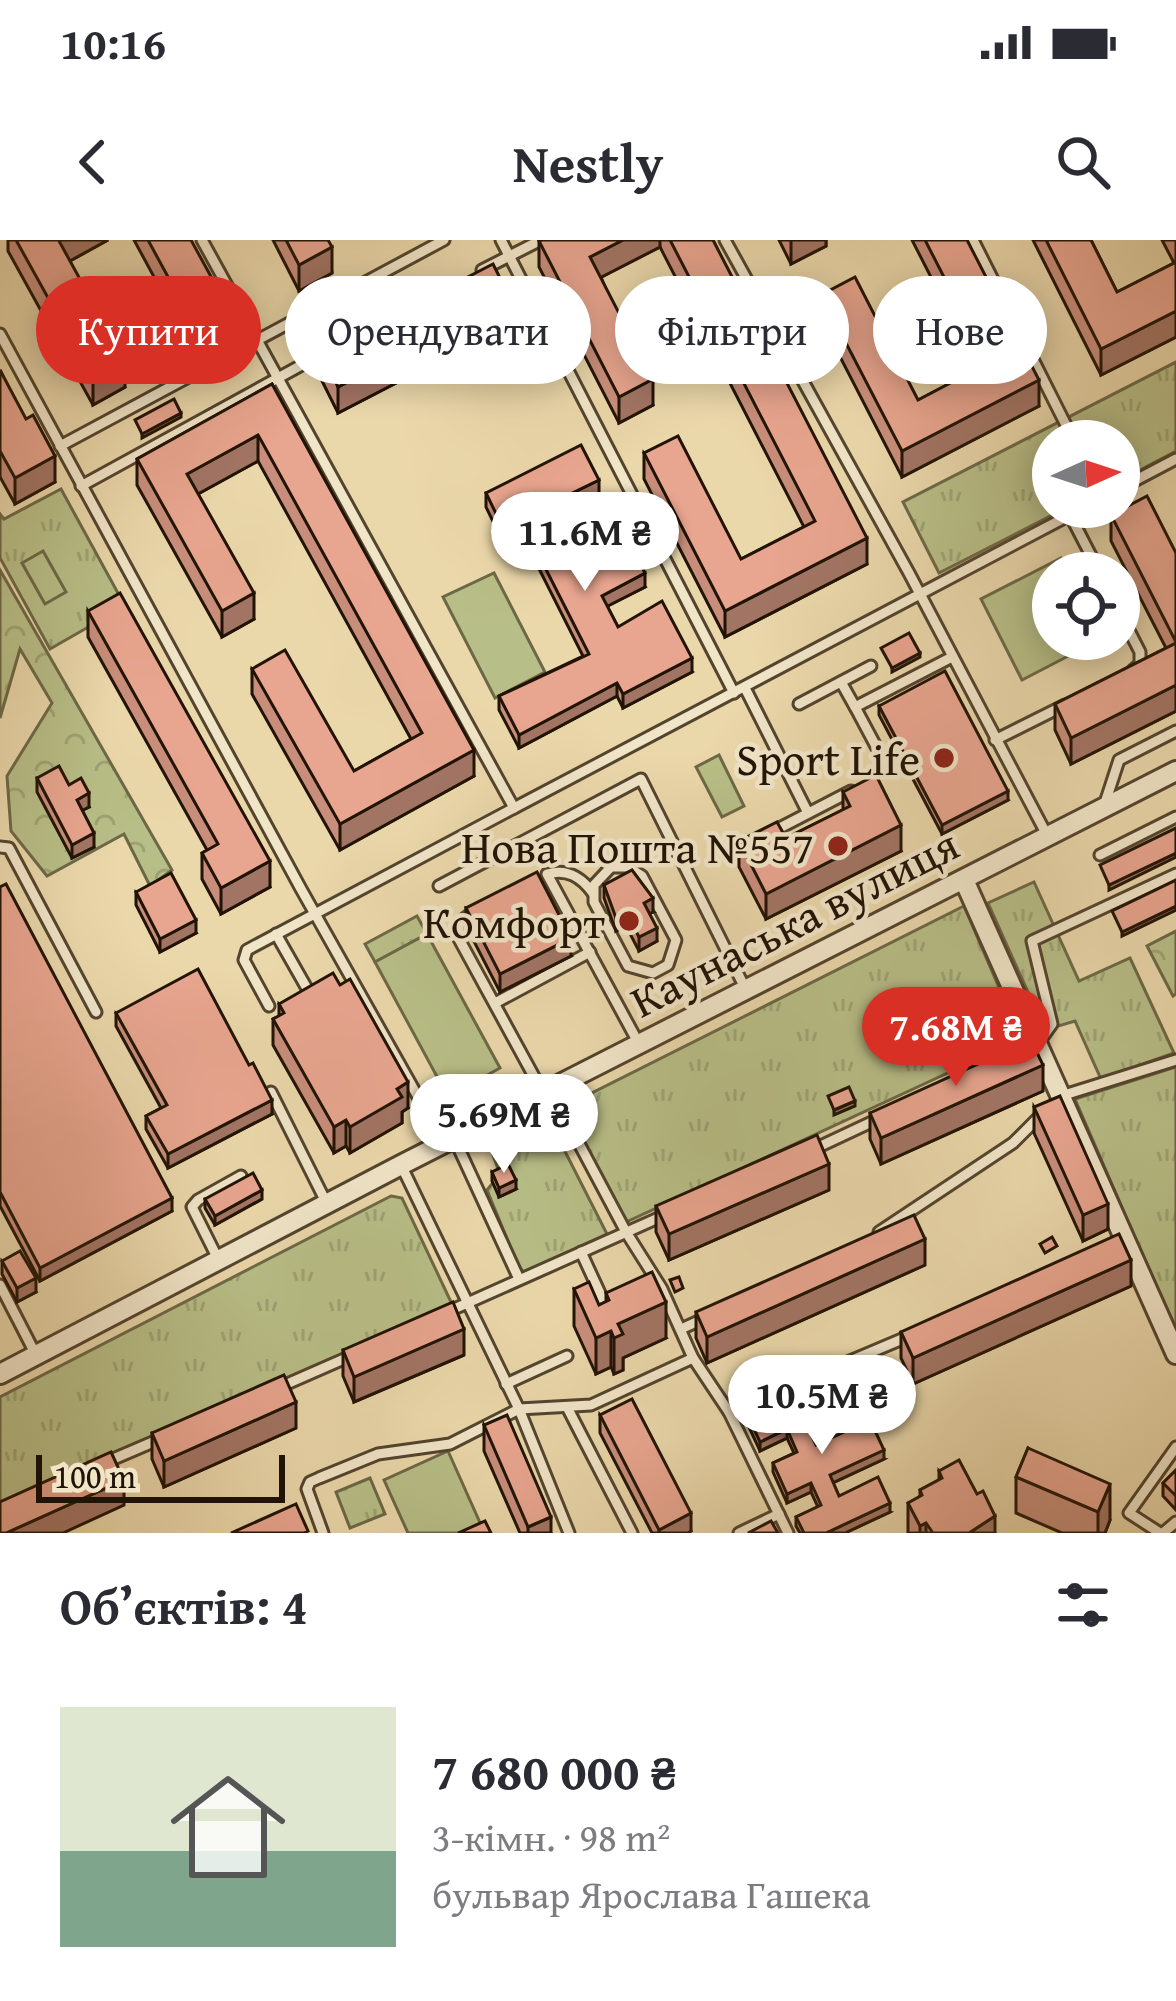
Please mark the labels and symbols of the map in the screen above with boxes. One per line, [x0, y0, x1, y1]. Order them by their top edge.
north arrow [1032, 420, 1140, 528]
pin: 11.6M ₴ [474, 492, 696, 594]
place label: Sport Life [736, 726, 920, 791]
marker: Sport Life [931, 745, 957, 771]
street label: Каунаська вулиця [619, 811, 969, 1033]
place label: Нова Пошта №557 [461, 814, 814, 879]
marker: Нова Пошта №557 [825, 833, 851, 859]
place label: Комфорт [423, 889, 605, 954]
marker: Комфорт [616, 908, 642, 934]
pin: 7.68M ₴ [845, 987, 1067, 1089]
pin: 5.69M ₴ [393, 1074, 615, 1176]
pin: 10.5M ₴ [711, 1355, 933, 1457]
scale bar [36, 1449, 285, 1502]

